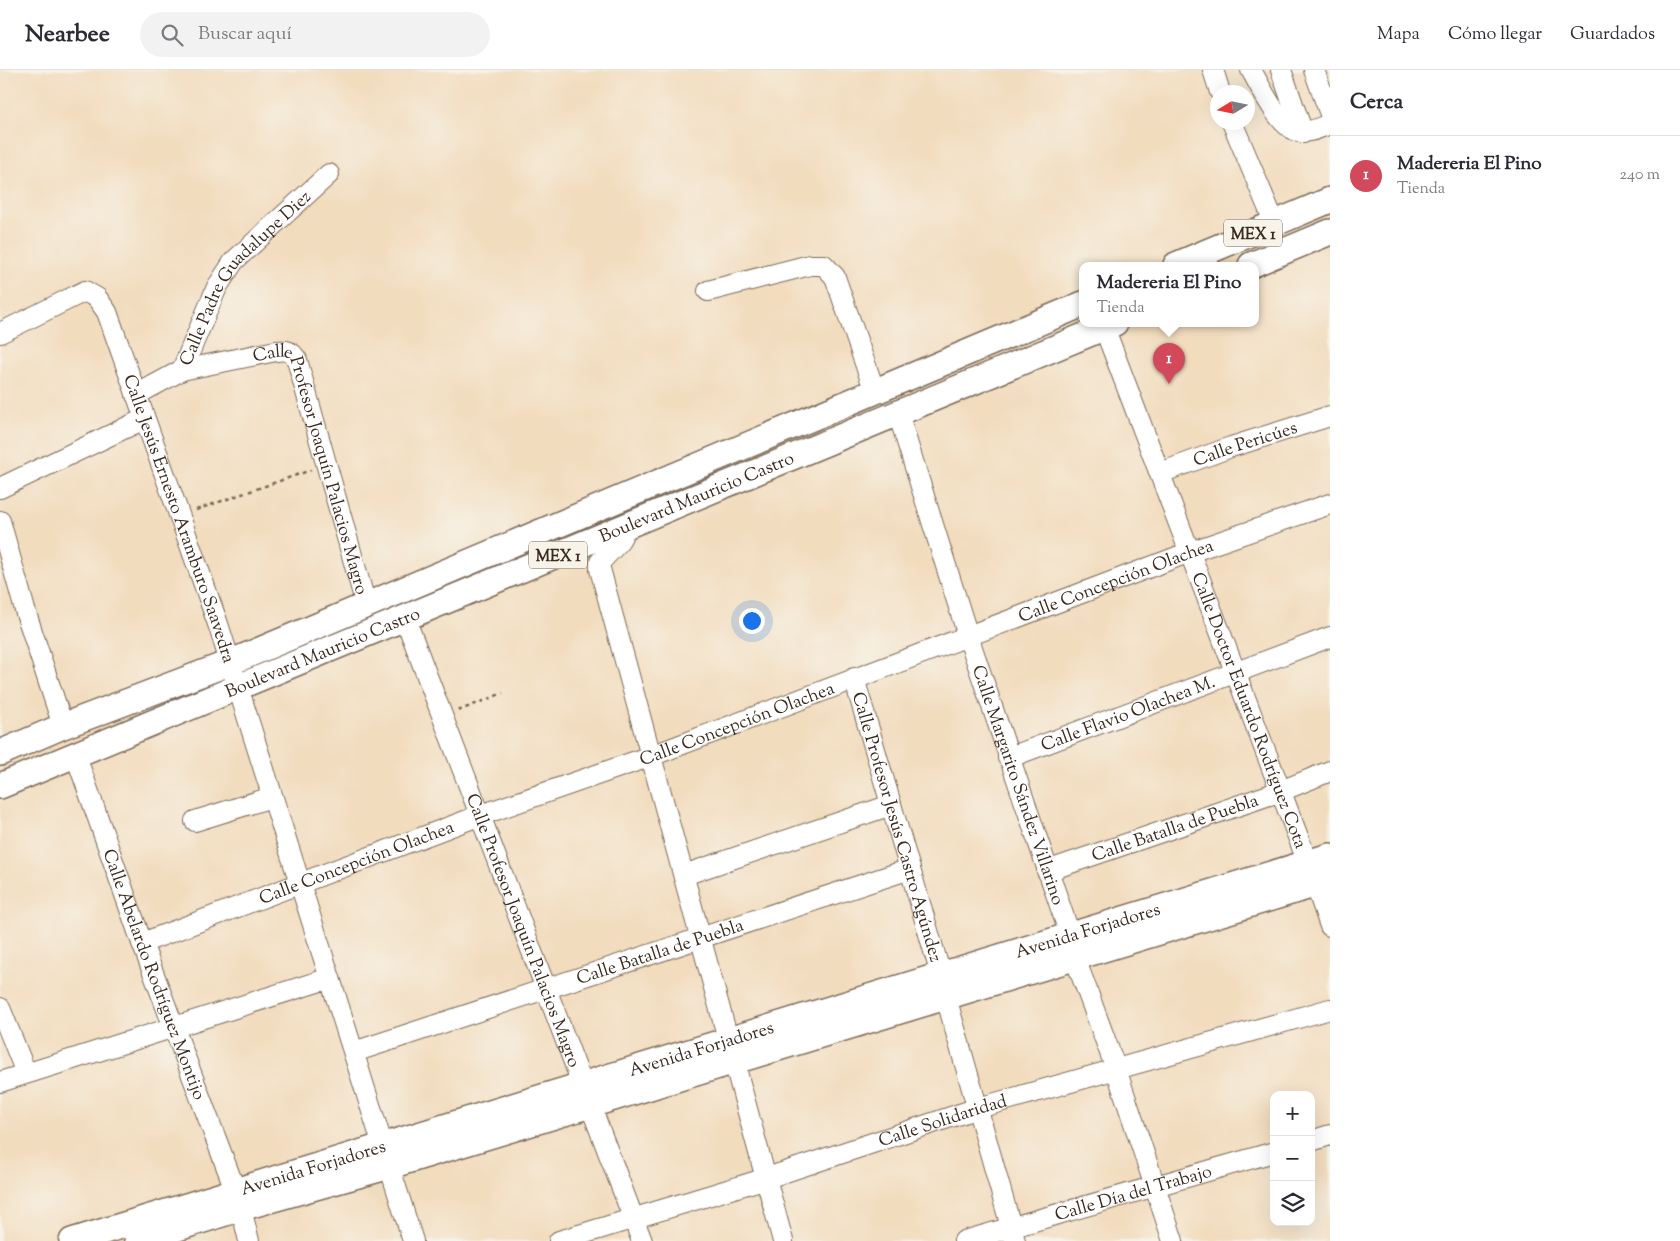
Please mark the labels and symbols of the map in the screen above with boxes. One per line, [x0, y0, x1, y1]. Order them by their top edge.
north arrow [1210, 85, 1255, 130]
street label: Calle Padre Guadalupe Diez [174, 185, 318, 370]
road number: MEX 1 [1224, 220, 1282, 247]
street label: Calle Profesor Joaquín Palacios Magro [251, 340, 373, 598]
pin: 1 [1153, 343, 1185, 384]
street label: Calle Jesús Ernesto Aramburo Saavedra [115, 371, 241, 667]
street label: Calle Pericúes [1190, 416, 1301, 475]
street label: Boulevard Mauricio Castro [596, 447, 799, 551]
street label: Calle Concepción Olachea [1015, 534, 1217, 631]
road number: MEX 1 [529, 542, 587, 568]
street label: Calle Doctor Eduardo Rodríguez Cota [1184, 569, 1312, 853]
street label: Boulevard Mauricio Castro [222, 602, 425, 706]
your location [739, 608, 765, 634]
street label: Calle Margarito Sández Villarino [964, 662, 1070, 909]
street label: Calle Flavio Olachea M. [1038, 670, 1219, 759]
street label: Calle Concepción Olachea [636, 677, 839, 774]
street label: Calle Profesor Jesús Castro Agúndez [844, 689, 948, 966]
street label: Calle Batalla de Puebla [1089, 789, 1262, 870]
street label: Calle Profesor Joaquín Palacios Magro [458, 790, 586, 1072]
street label: Calle Concepción Olachea [256, 815, 458, 913]
street label: Calle Abelardo Rodríguez Montijo [95, 846, 211, 1104]
street label: Avenida Forjadores [1012, 898, 1164, 967]
street label: Calle Batalla de Puebla [573, 914, 748, 993]
street label: Avenida Forjadores [626, 1016, 778, 1085]
street label: Calle Solidaridad [875, 1090, 1010, 1155]
street label: Avenida Forjadores [238, 1135, 389, 1204]
street label: Calle Día del Trabajo [1052, 1159, 1215, 1229]

